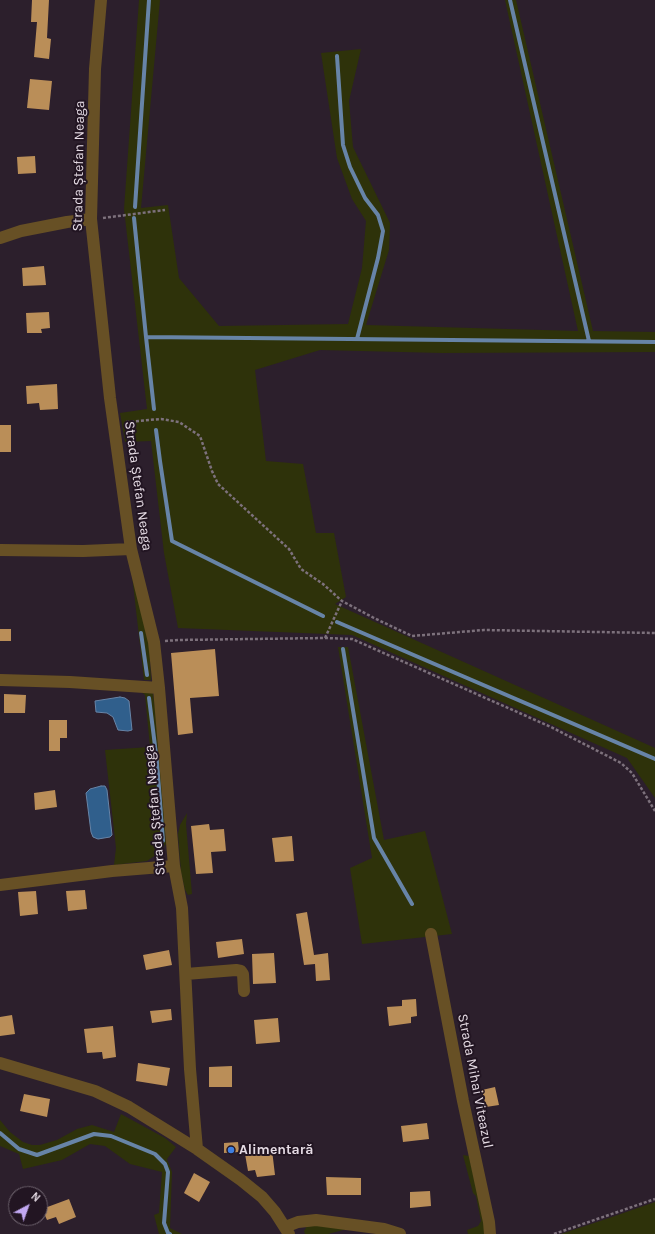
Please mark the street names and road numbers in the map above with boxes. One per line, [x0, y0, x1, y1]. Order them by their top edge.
street label: Strada Ștefan Neaga [69, 100, 89, 232]
street label: Strada Ștefan Neaga [121, 420, 155, 552]
street label: Strada Ștefan Neaga [141, 744, 169, 876]
street label: Strada Mihai Viteazul [454, 1012, 496, 1150]

